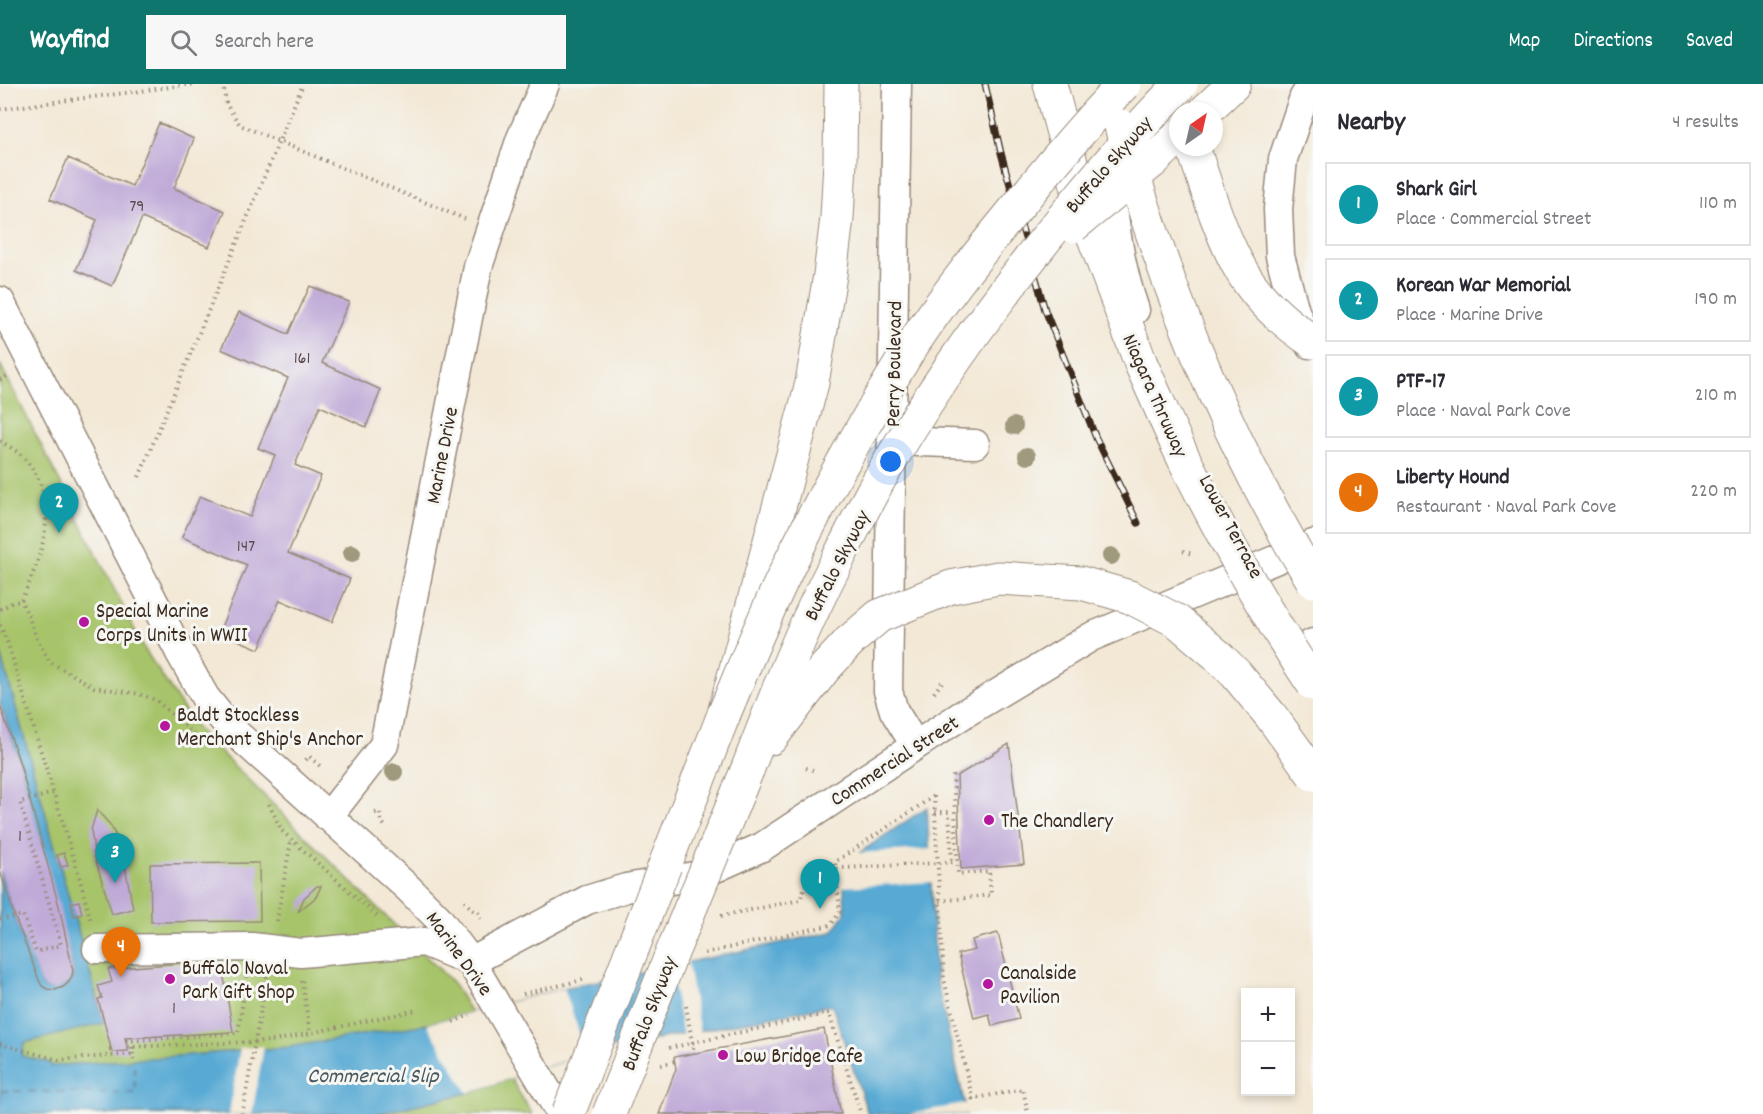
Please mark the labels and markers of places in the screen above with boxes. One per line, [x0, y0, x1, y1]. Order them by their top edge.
pin: 2 [40, 484, 78, 533]
place label: Special Marine Corps Units in WWII [96, 598, 248, 652]
marker: Special Marine Corps Units in WWII [77, 615, 91, 629]
place label: Baldt Stockless Merchant Ship's Anchor [177, 702, 363, 756]
marker: Baldt Stockless Merchant Ship's Anchor [158, 719, 172, 733]
place label: The Chandlery [1001, 808, 1113, 838]
marker: The Chandlery [982, 813, 996, 827]
pin: 3 [96, 834, 134, 883]
pin: 1 [800, 860, 840, 909]
pin: 4 [102, 928, 140, 977]
place label: Buffalo Naval Park Gift Shop [182, 955, 295, 1009]
place label: Canalside Pavilion [1000, 960, 1077, 1014]
marker: Buffalo Naval Park Gift Shop [163, 972, 177, 986]
marker: Canalside Pavilion [981, 977, 995, 991]
place label: Low Bridge Cafe [735, 1043, 863, 1073]
marker: Low Bridge Cafe [716, 1048, 730, 1062]

